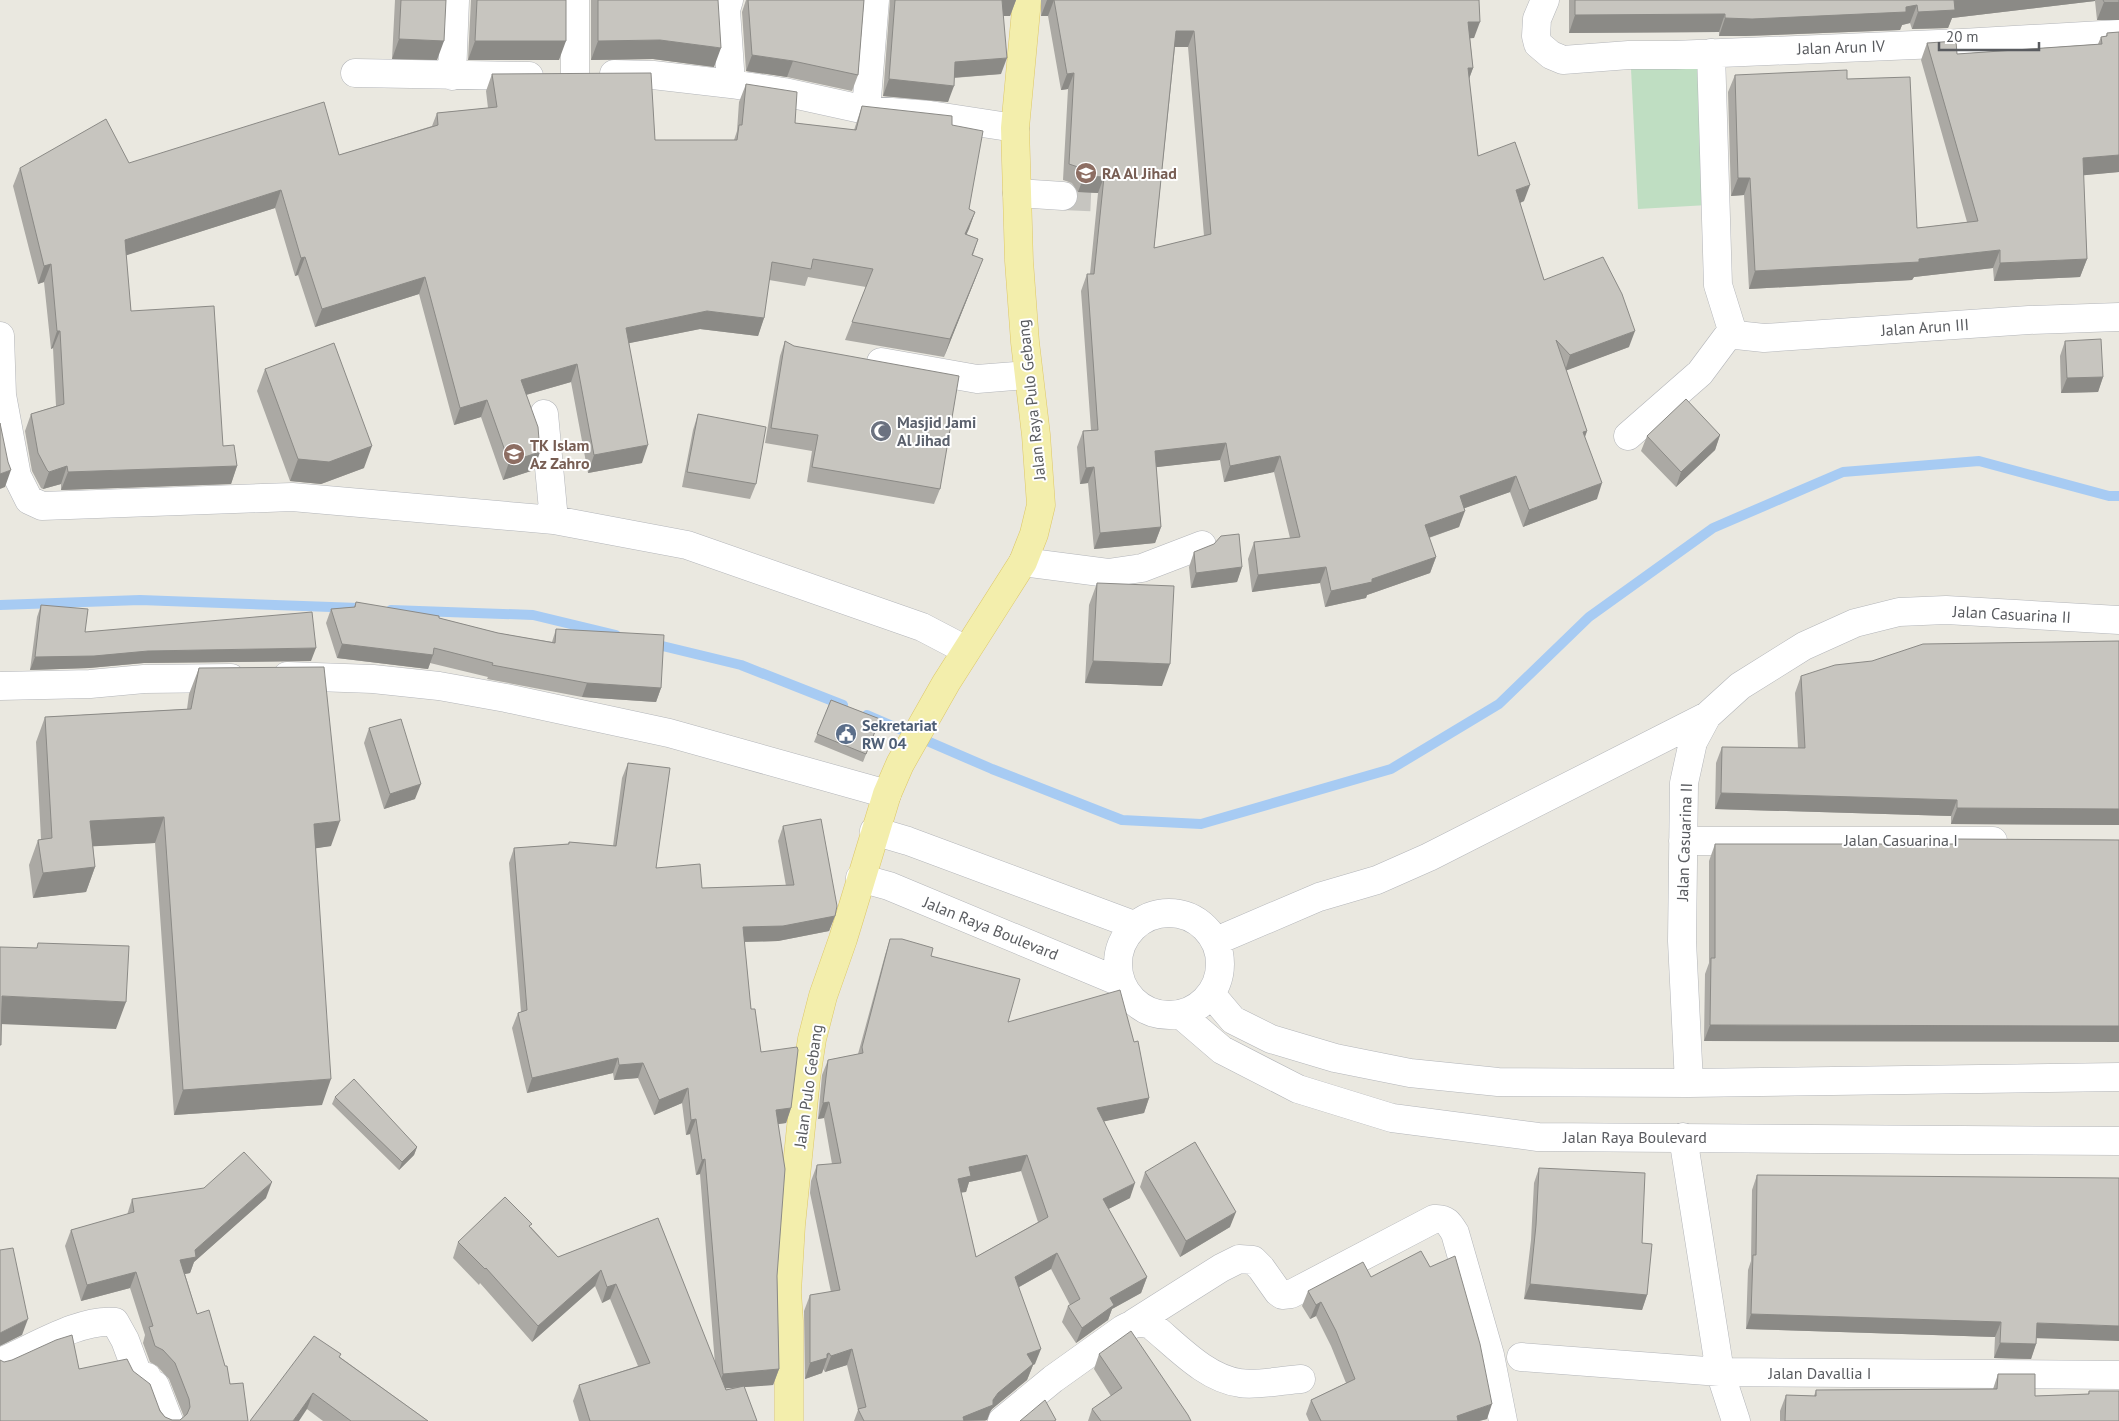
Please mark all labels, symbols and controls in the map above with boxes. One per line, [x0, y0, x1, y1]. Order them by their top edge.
scale bar [1939, 20, 2039, 52]
text: 20 m [1946, 27, 1979, 46]
street label: Jalan Arun IV [1796, 35, 1886, 59]
school or university icon: RA Al Jihad [1074, 161, 1098, 185]
place label: RA Al Jihad [1102, 163, 1177, 183]
street label: Jalan Arun III [1879, 314, 1970, 340]
street label: Jalan Raya Pulo Gebang [1013, 319, 1049, 482]
place label: Masjid Jami Al Jihad [897, 412, 976, 450]
mosque icon: Masjid Jami Al Jihad [869, 419, 893, 443]
place label: TK Islam Az Zahro [530, 435, 590, 473]
school or university icon: TK Islam Az Zahro [502, 442, 526, 466]
street label: Jalan Casuarina II [1951, 601, 2072, 627]
place label: Sekretariat RW 04 [862, 715, 938, 753]
public building icon: Sekretariat RW 04 [834, 722, 858, 746]
street label: Jalan Casuarina II [1672, 783, 1696, 902]
street label: Jalan Casuarina I [1843, 830, 1958, 850]
street label: Jalan Raya Boulevard [920, 891, 1061, 964]
street label: Jalan Pulo Gebang [789, 1023, 827, 1150]
street label: Jalan Raya Boulevard [1562, 1127, 1707, 1147]
street label: Jalan Davallia I [1768, 1363, 1871, 1383]

